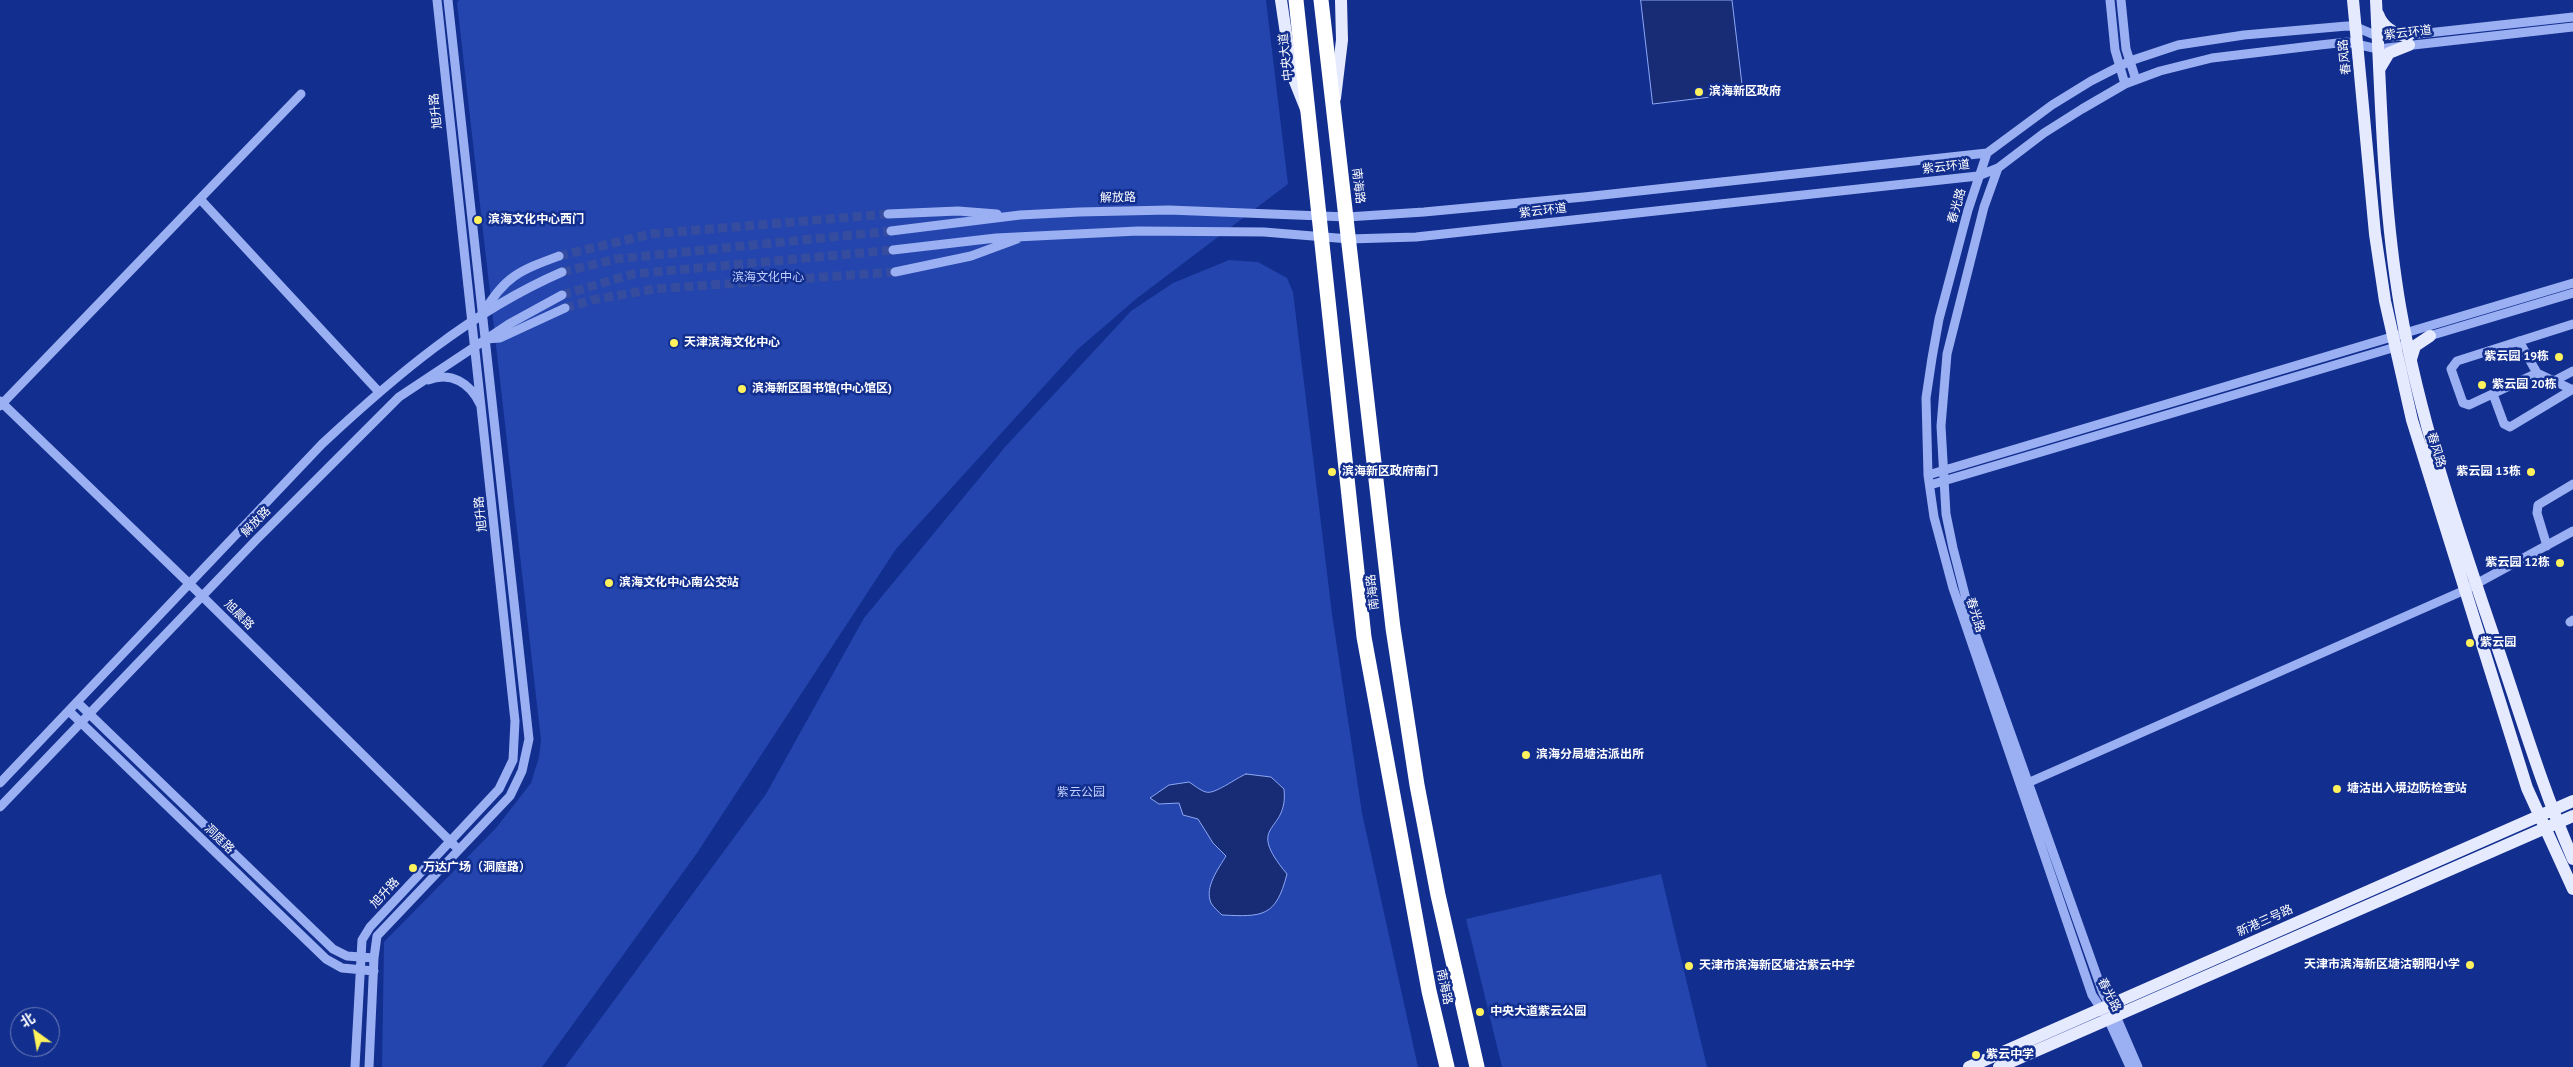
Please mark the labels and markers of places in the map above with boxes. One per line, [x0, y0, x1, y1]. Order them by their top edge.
place label: 滨海新区政府 [1709, 85, 1781, 99]
marker: 滨海新区政府 [1693, 86, 1705, 98]
place label: 滨海文化中心西门 [488, 213, 584, 227]
marker: 滨海文化中心西门 [472, 214, 484, 226]
place label: 天津滨海文化中心 [684, 336, 780, 350]
marker: 天津滨海文化中心 [668, 337, 680, 349]
place label: 紫云园 19栋 [2484, 350, 2549, 364]
marker: 紫云园 19栋 [2553, 351, 2565, 363]
place label: 紫云园 20栋 [2492, 378, 2557, 392]
marker: 紫云园 20栋 [2476, 379, 2488, 391]
place label: 滨海新区图书馆(中心馆区) [752, 382, 892, 396]
marker: 滨海新区图书馆(中心馆区) [736, 383, 748, 395]
place label: 滨海新区政府南门 [1342, 465, 1438, 479]
place label: 紫云园 13栋 [2456, 465, 2521, 479]
marker: 滨海新区政府南门 [1326, 466, 1338, 478]
marker: 紫云园 13栋 [2525, 466, 2537, 478]
place label: 紫云园 12栋 [2485, 556, 2550, 570]
marker: 紫云园 12栋 [2554, 557, 2566, 569]
place label: 滨海文化中心南公交站 [619, 576, 739, 590]
marker: 滨海文化中心南公交站 [603, 577, 615, 589]
place label: 紫云园 [2480, 636, 2516, 650]
marker: 紫云园 [2464, 637, 2476, 649]
place label: 滨海分局塘沽派出所 [1536, 748, 1644, 762]
marker: 滨海分局塘沽派出所 [1520, 749, 1532, 761]
place label: 塘沽出入境边防检查站 [2347, 782, 2467, 796]
marker: 塘沽出入境边防检查站 [2331, 783, 2343, 795]
place label: 万达广场（洞庭路） [423, 861, 531, 875]
marker: 万达广场（洞庭路） [407, 862, 419, 874]
place label: 天津市滨海新区塘沽朝阳小学 [2304, 958, 2460, 972]
place label: 天津市滨海新区塘沽紫云中学 [1699, 959, 1855, 973]
marker: 天津市滨海新区塘沽朝阳小学 [2464, 959, 2476, 971]
marker: 天津市滨海新区塘沽紫云中学 [1683, 960, 1695, 972]
place label: 中央大道紫云公园 [1490, 1005, 1586, 1019]
marker: 中央大道紫云公园 [1474, 1006, 1486, 1018]
place label: 紫云中学 [1986, 1048, 2034, 1062]
marker: 紫云中学 [1970, 1049, 1982, 1061]

